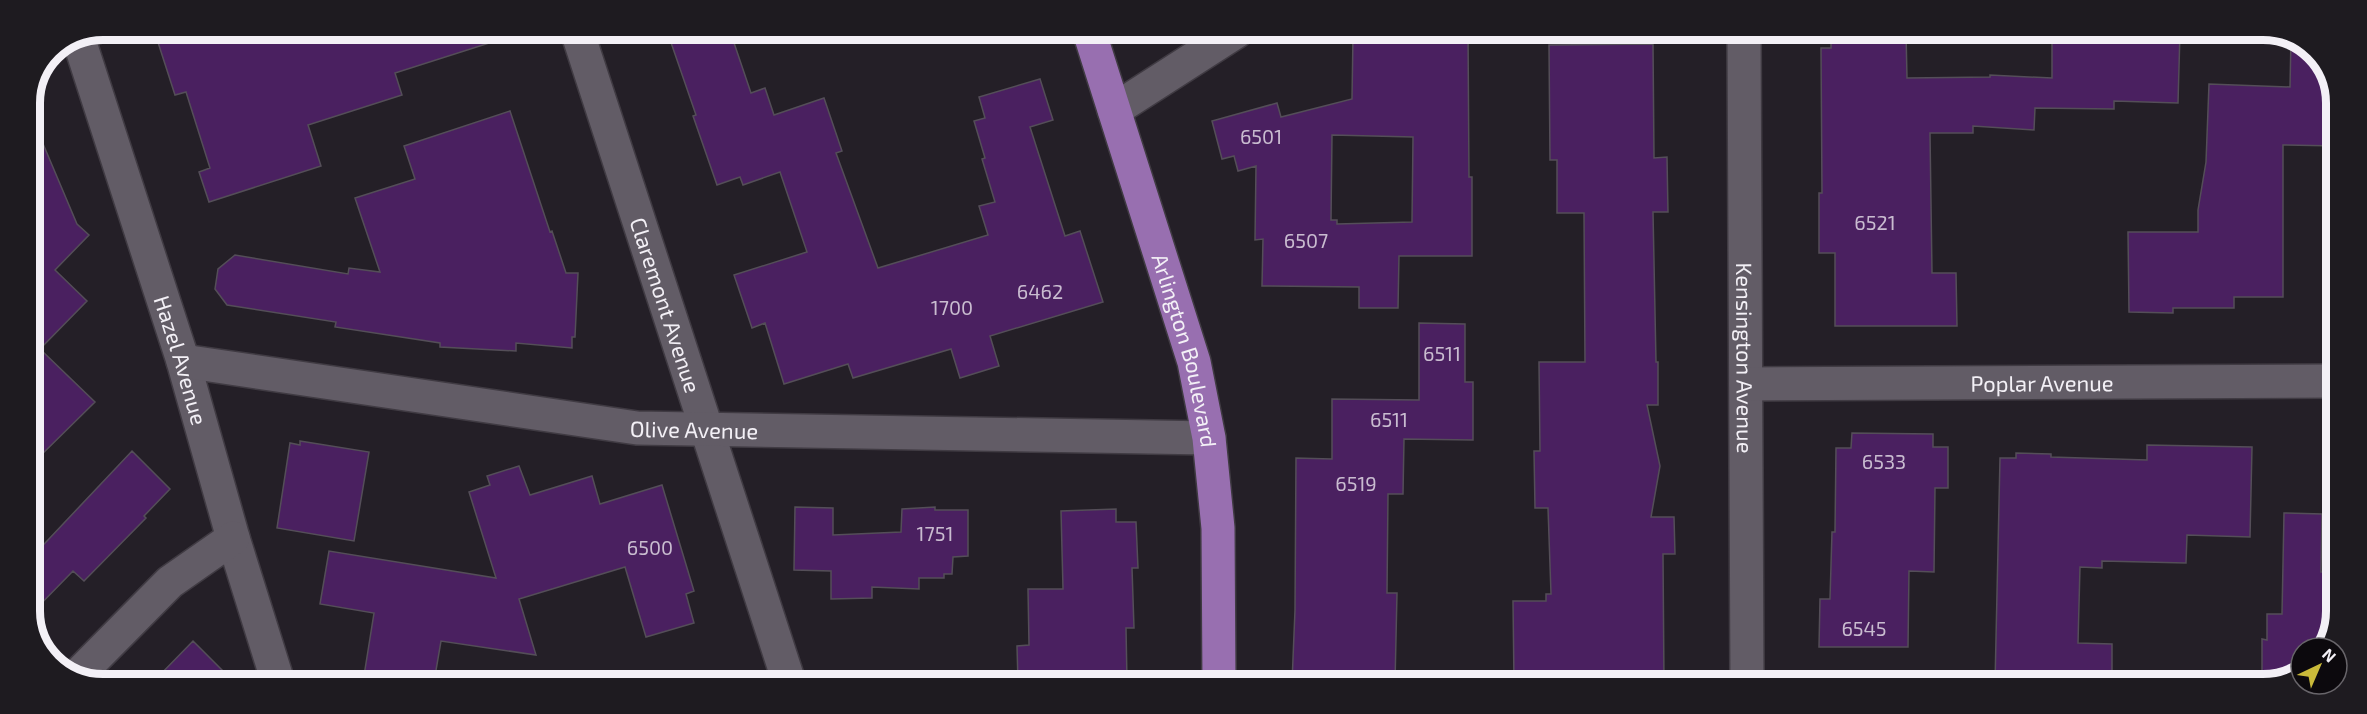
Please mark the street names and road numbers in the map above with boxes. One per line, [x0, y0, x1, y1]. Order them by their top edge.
street label: Claremont Avenue [626, 214, 707, 396]
street label: Arlington Boulevard [1147, 250, 1223, 449]
street label: Kensington Avenue [1732, 262, 1759, 454]
street label: Hazel Avenue [150, 292, 213, 428]
street label: Poplar Avenue [1970, 369, 2114, 396]
street label: Olive Avenue [630, 415, 758, 443]

